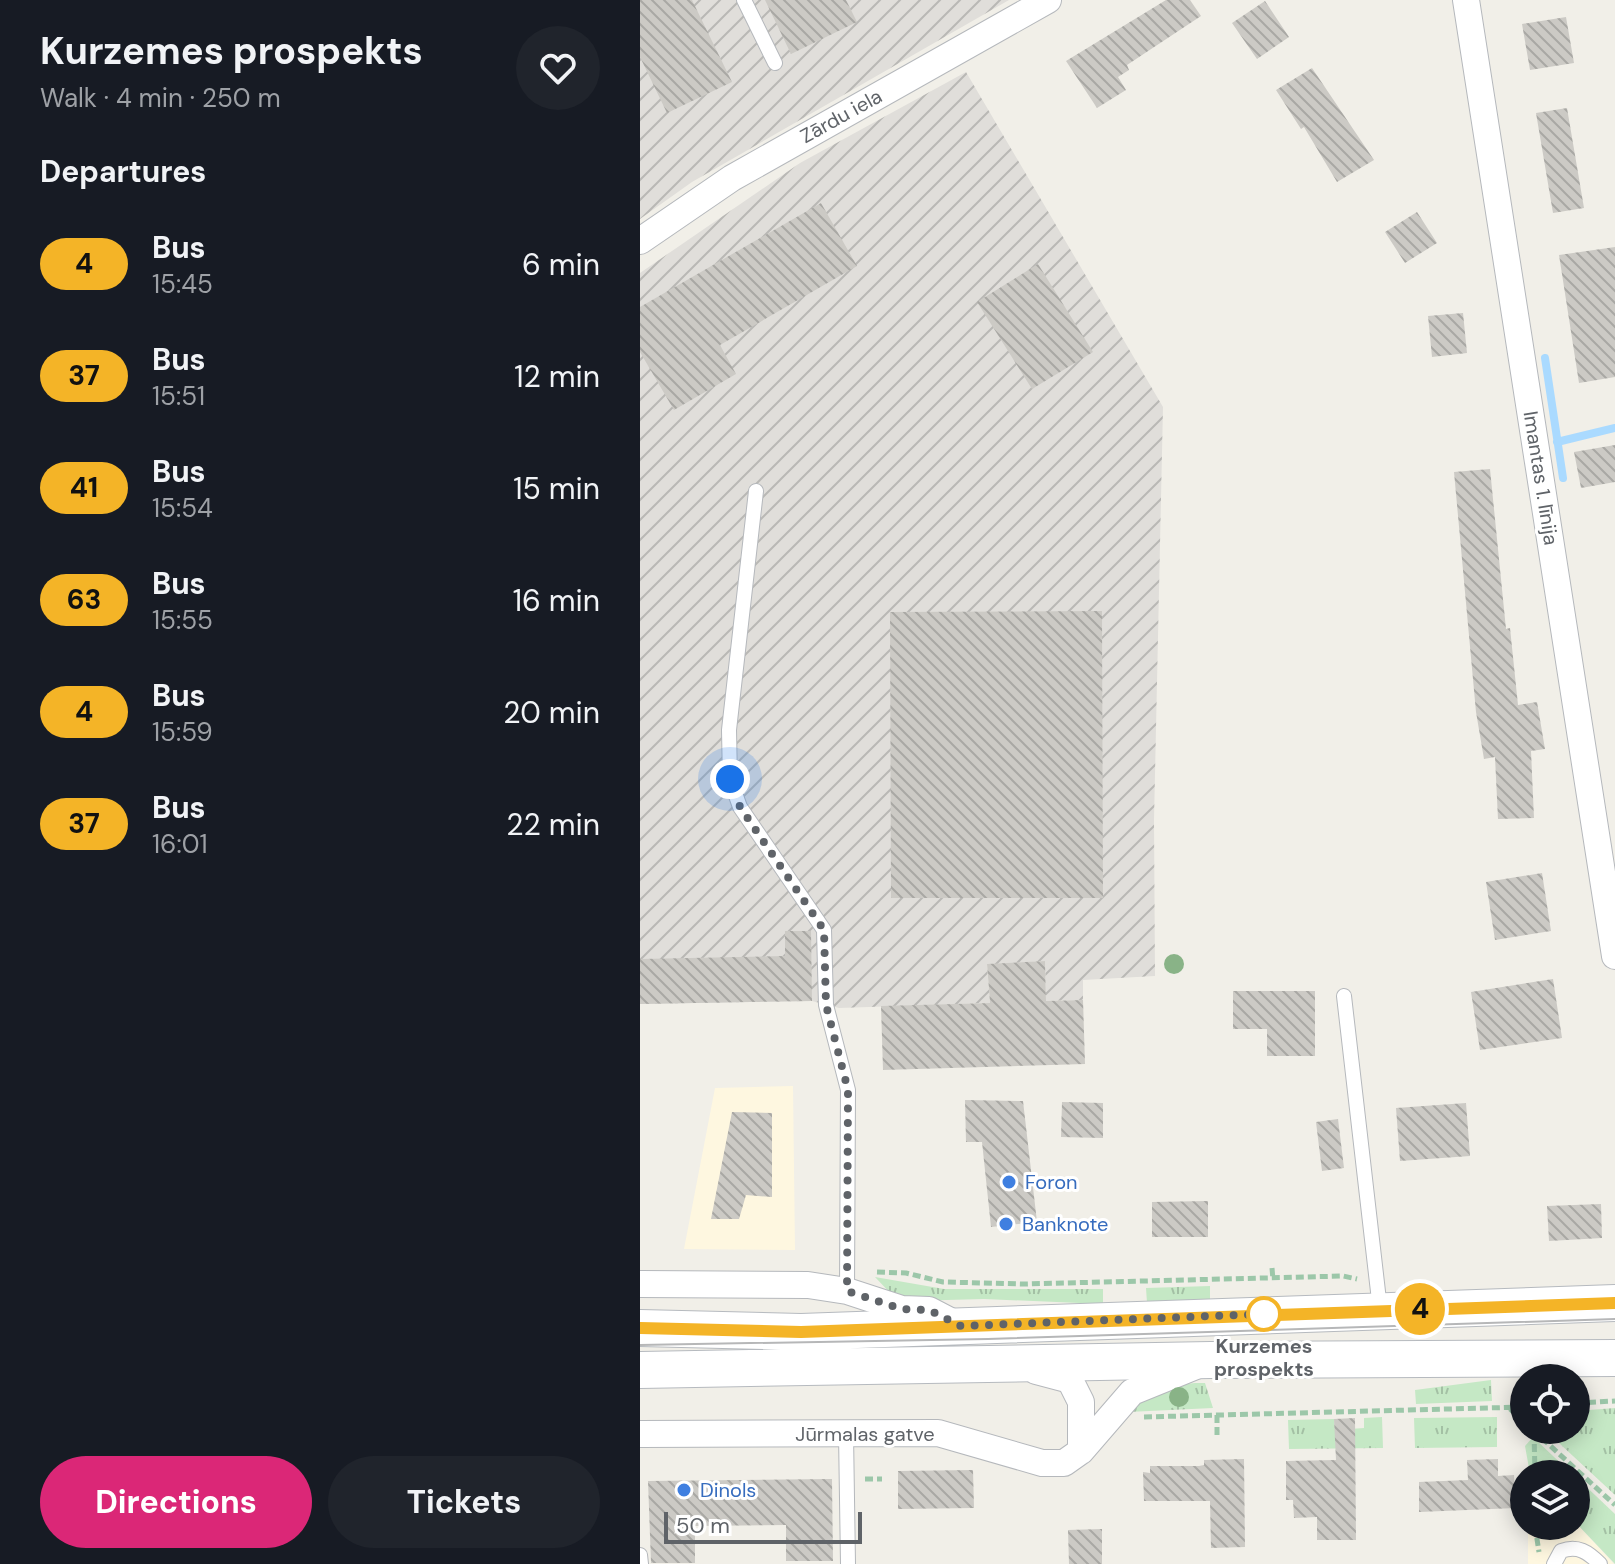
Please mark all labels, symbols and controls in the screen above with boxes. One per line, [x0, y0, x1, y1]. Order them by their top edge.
text: Kurzemes prospekts [40, 26, 423, 76]
button: heart [516, 26, 600, 110]
text: Walk · 4 min · 250 m [40, 81, 281, 115]
street label: Zārdu iela [796, 83, 886, 149]
text: Departures [40, 152, 206, 191]
text: Bus [152, 228, 206, 267]
text: 4 [75, 245, 93, 282]
text: 6 min [522, 245, 600, 284]
text: 15:45 [152, 267, 213, 301]
text: Bus [152, 340, 206, 379]
text: 37 [68, 357, 100, 394]
text: 12 min [514, 357, 600, 396]
text: 15:51 [152, 379, 205, 413]
street label: Imantas 1. līnija [1518, 409, 1564, 547]
text: Bus [152, 452, 206, 491]
text: 41 [70, 469, 98, 506]
text: 15 min [513, 469, 600, 508]
text: 15:54 [152, 491, 213, 525]
text: Bus [152, 564, 206, 603]
text: 63 [67, 581, 101, 618]
text: 16 min [513, 581, 600, 620]
text: 15:55 [152, 603, 213, 637]
text: Bus [152, 676, 206, 715]
text: 4 [75, 693, 93, 730]
text: 20 min [503, 693, 600, 732]
text: 15:59 [152, 715, 213, 749]
your location [710, 759, 750, 799]
text: Bus [152, 788, 206, 827]
text: 37 [68, 805, 100, 842]
text: 22 min [506, 805, 600, 844]
text: 16:01 [152, 827, 208, 861]
place label: Foron [1025, 1169, 1078, 1195]
marker: Foron [1000, 1173, 1018, 1191]
place label: Banknote [1022, 1211, 1108, 1237]
marker: Banknote [997, 1215, 1015, 1233]
line badge: 4 [1394, 1283, 1446, 1335]
text: 4 [1411, 1290, 1429, 1327]
marker: Kurzemes prospekts [1247, 1297, 1281, 1331]
place label: Kurzemes prospekts [1214, 1333, 1314, 1382]
map controls [1510, 1364, 1590, 1540]
button: locate [1510, 1364, 1590, 1444]
street label: Jūrmalas gatve [795, 1421, 935, 1447]
button: Directions [40, 1456, 312, 1548]
button: Tickets [328, 1456, 600, 1548]
button: layers [1510, 1460, 1590, 1540]
place label: Dinols [700, 1477, 756, 1503]
marker: Dinols [675, 1481, 693, 1499]
scale bar [664, 1508, 862, 1544]
text: 50 m [676, 1511, 730, 1540]

